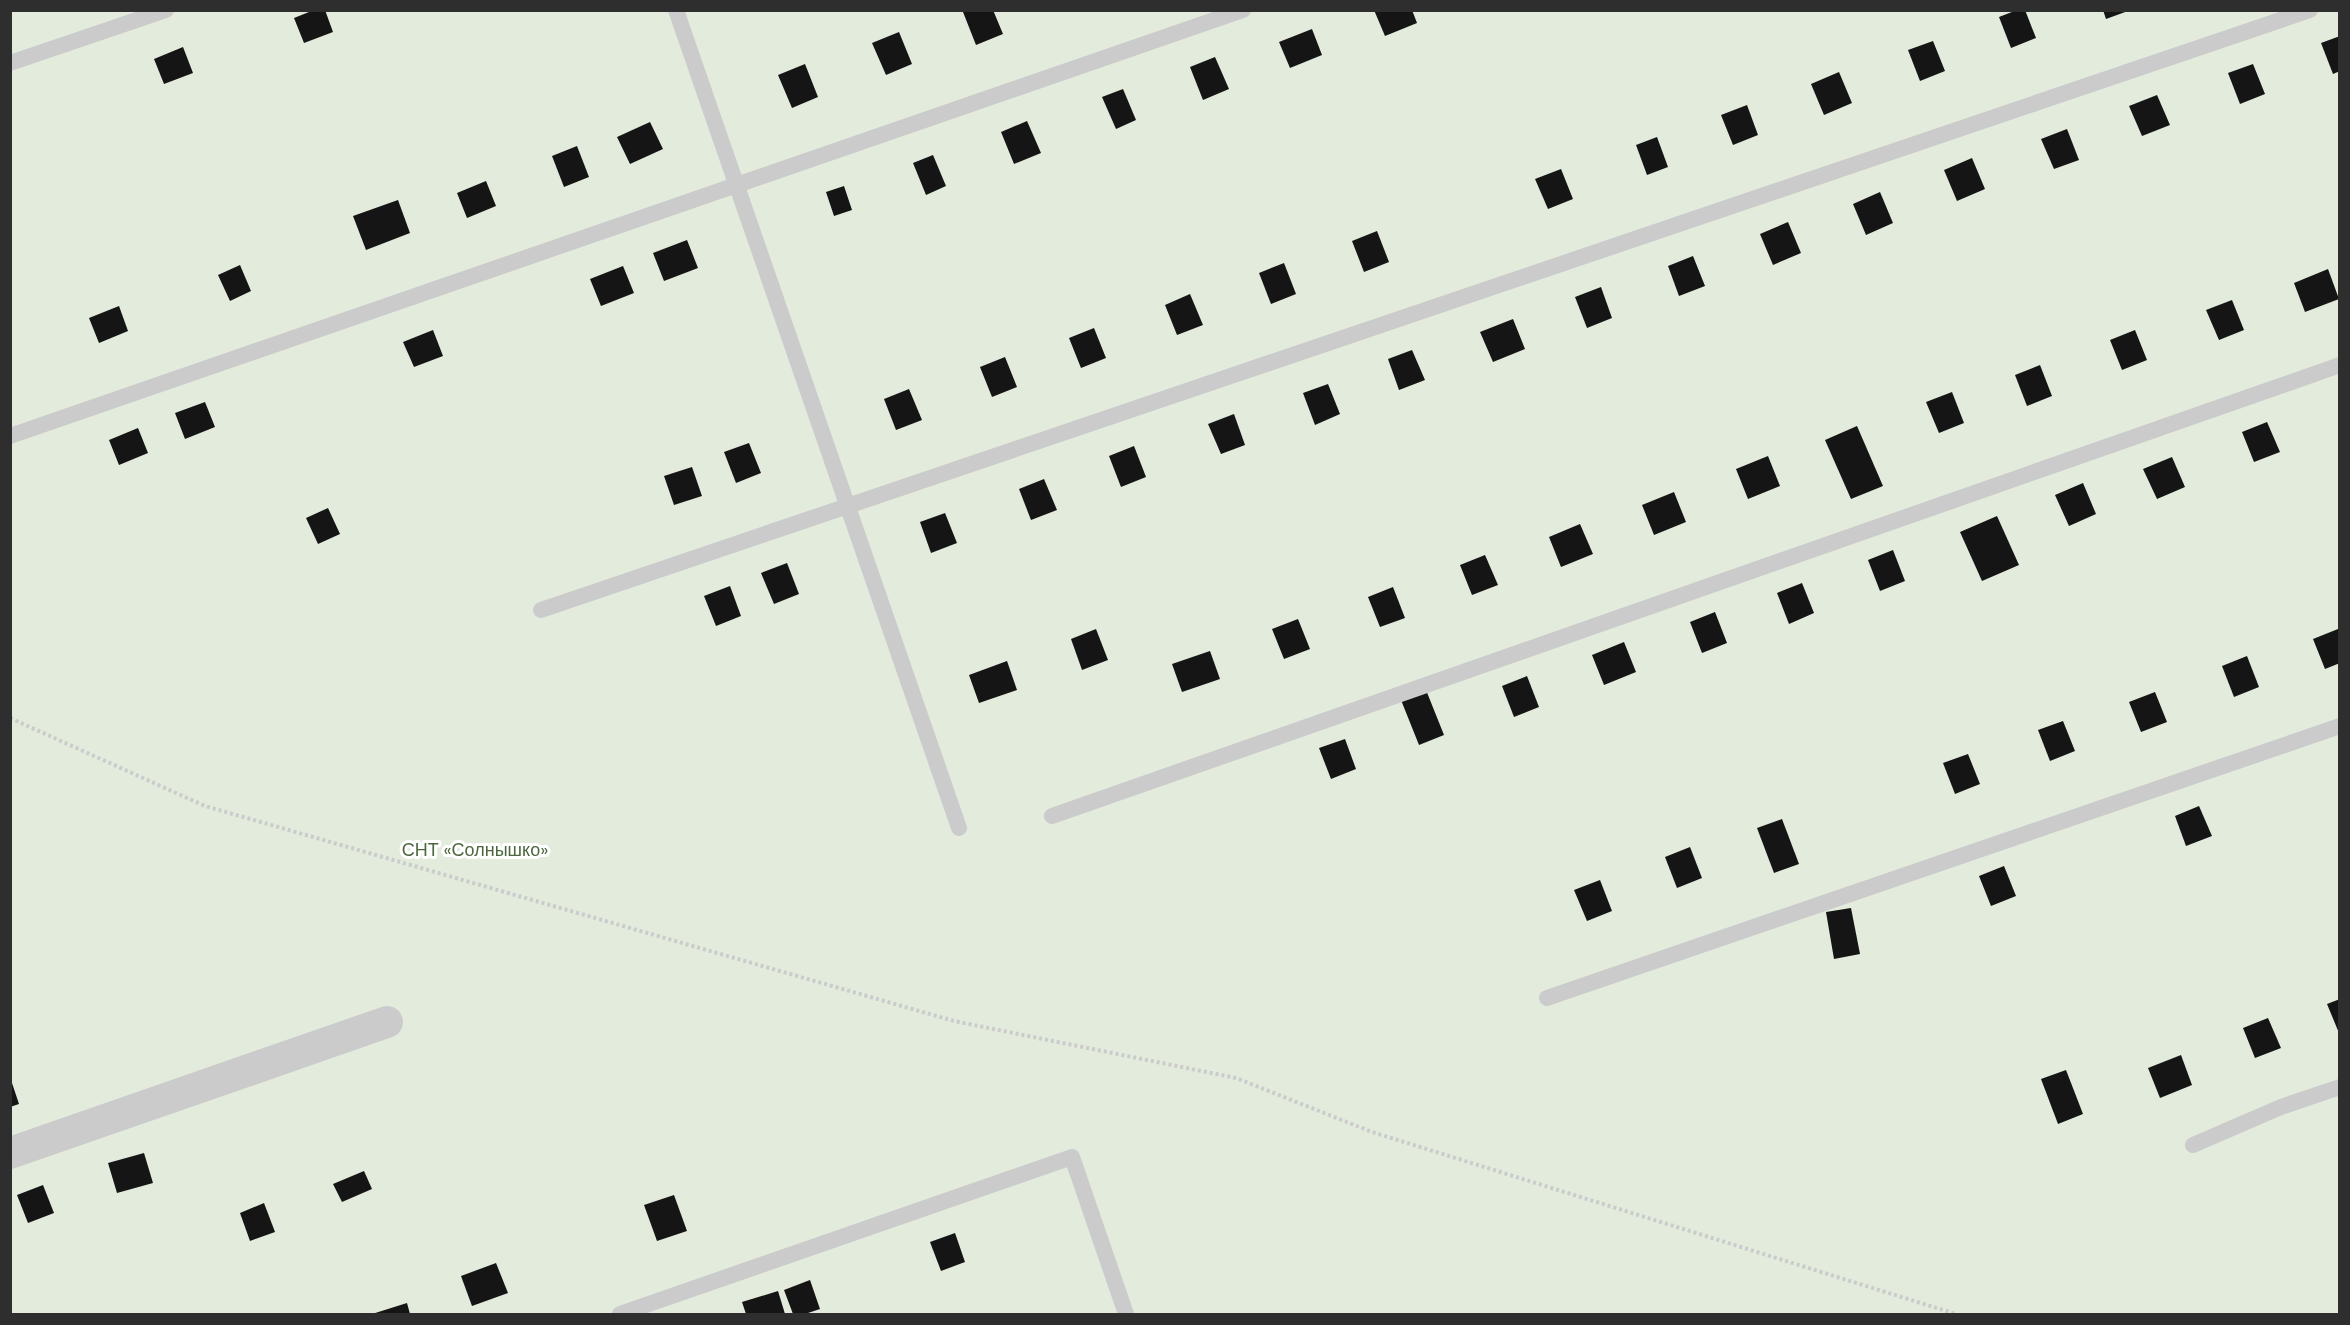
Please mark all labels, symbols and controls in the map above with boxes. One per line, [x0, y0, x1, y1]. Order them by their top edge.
park label: СНТ «Солнышко» [402, 838, 548, 862]

